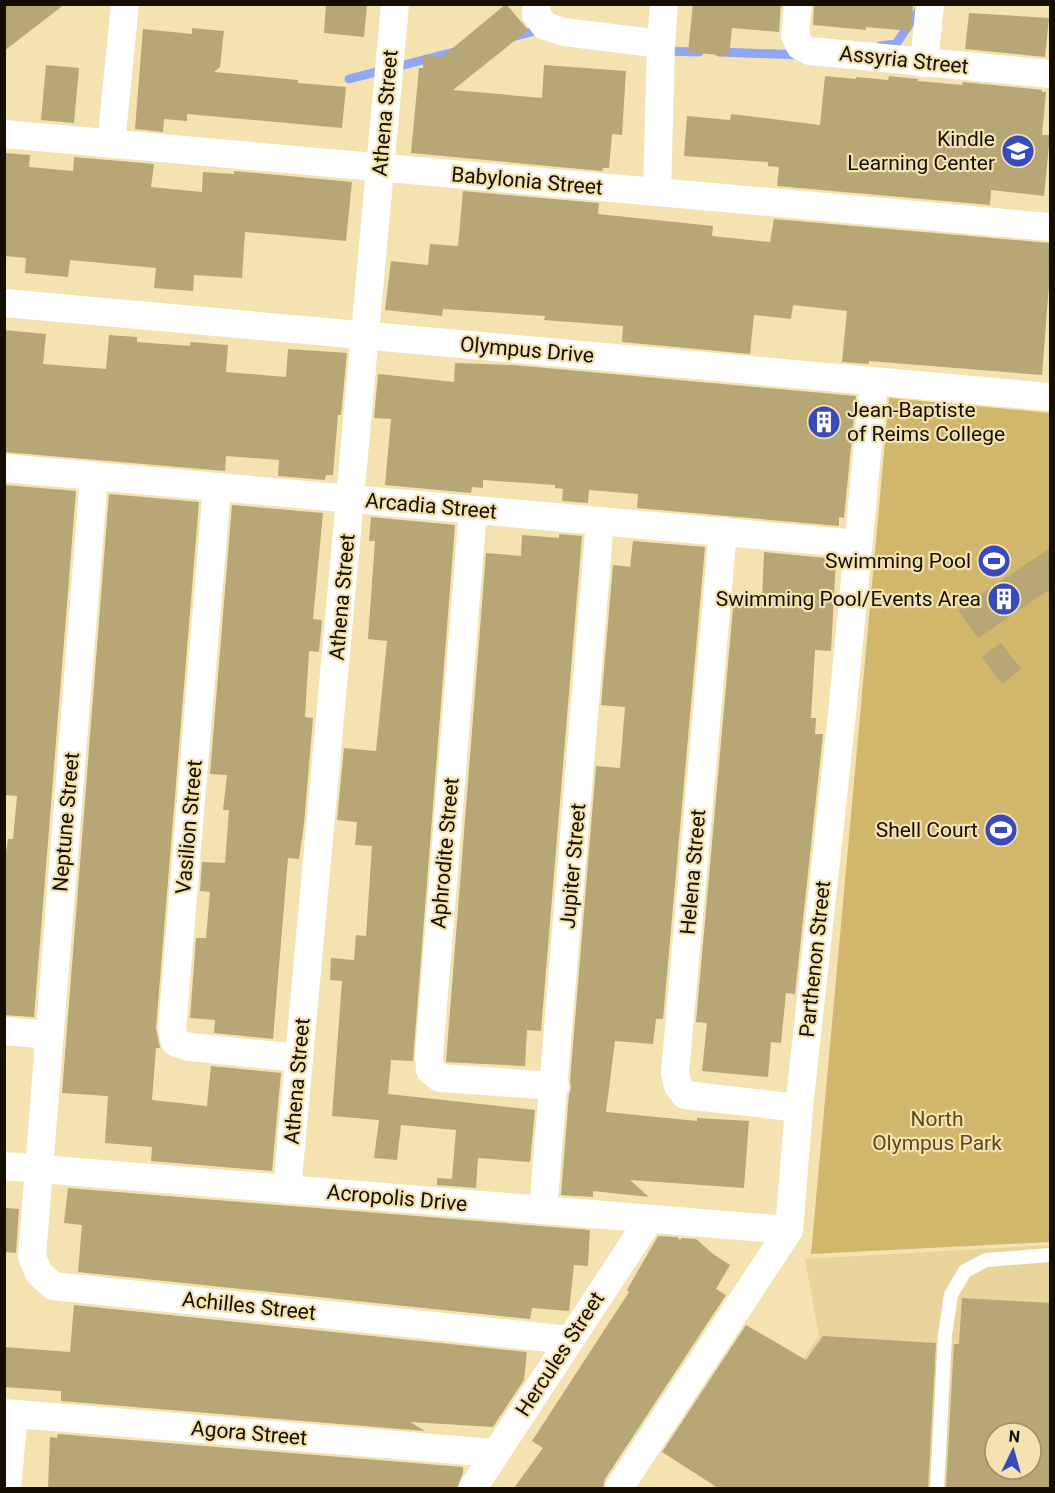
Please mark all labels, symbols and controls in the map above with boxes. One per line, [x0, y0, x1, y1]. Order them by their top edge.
street label: Assyria Street [838, 41, 970, 79]
street label: Athena Street [368, 49, 402, 177]
place label: Kindle Learning Center [847, 127, 995, 175]
school or university icon: Kindle Learning Center [1000, 133, 1036, 169]
street label: Babylonia Street [450, 162, 604, 200]
street label: Olympus Drive [459, 332, 595, 368]
place label: Jean-Baptiste of Reims College [847, 398, 1005, 446]
building icon: Jean-Baptiste of Reims College [806, 404, 842, 440]
street label: Arcadia Street [364, 488, 498, 524]
street label: Athena Street [325, 533, 359, 661]
sports icon: Swimming Pool [976, 543, 1012, 579]
place label: Swimming Pool [825, 549, 971, 573]
building icon: Swimming Pool/Events Area [986, 581, 1022, 617]
place label: Swimming Pool/Events Area [716, 587, 981, 611]
street label: Neptune Street [48, 751, 84, 893]
street label: Vasilion Street [171, 759, 207, 895]
street label: Aphrodite Street [426, 776, 464, 930]
street label: Jupiter Street [556, 802, 590, 930]
street label: Helena Street [676, 808, 710, 936]
sports icon: Shell Court [983, 812, 1019, 848]
place label: Shell Court [876, 818, 978, 842]
street label: Parthenon Street [795, 879, 835, 1039]
street label: Athena Street [280, 1017, 314, 1145]
park label: North Olympus Park [872, 1107, 1002, 1155]
street label: Acropolis Drive [326, 1180, 468, 1216]
street label: Achilles Street [181, 1287, 317, 1325]
street label: Hercules Street [511, 1287, 609, 1421]
street label: Agora Street [190, 1416, 308, 1450]
north arrow [983, 1421, 1043, 1481]
text: N [1008, 1427, 1021, 1447]

